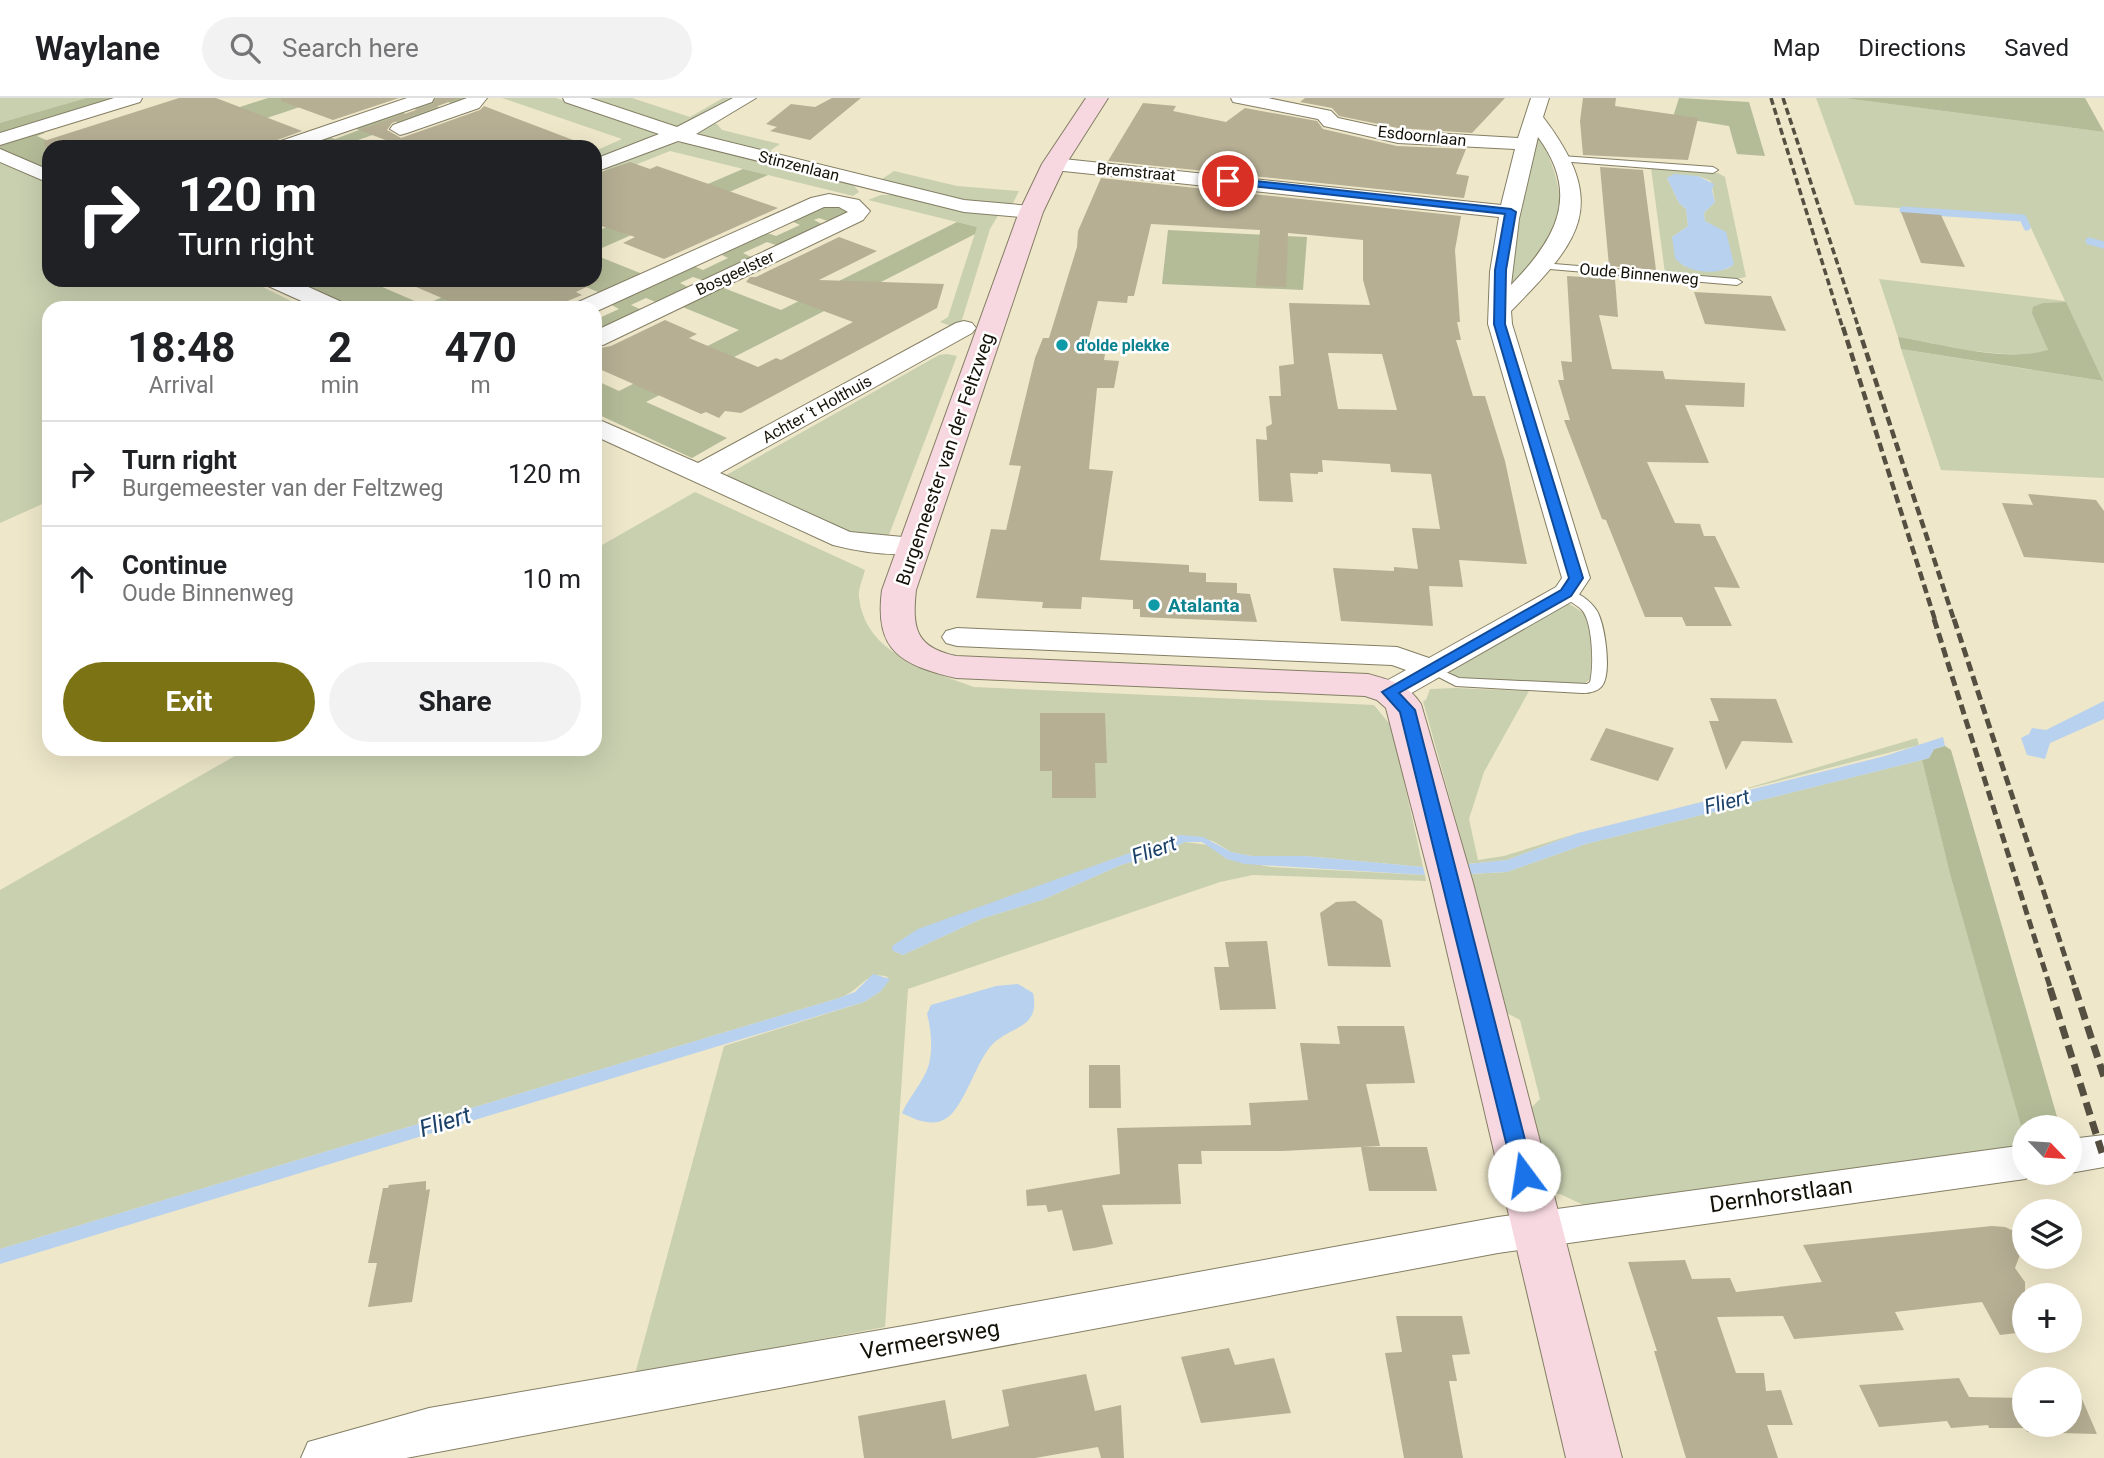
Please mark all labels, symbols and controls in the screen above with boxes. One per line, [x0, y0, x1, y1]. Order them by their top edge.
search box [202, 17, 692, 80]
text: Waylane [35, 29, 160, 68]
icon: search [226, 29, 264, 67]
text: Search here [282, 33, 419, 63]
text: Map [1773, 34, 1820, 62]
text: Directions [1858, 34, 1966, 62]
text: Saved [2004, 34, 2069, 62]
street label: Esdoornlaan [1377, 122, 1467, 150]
street label: Stinzenlaan [757, 147, 841, 185]
pin [1198, 151, 1258, 211]
street label: Bremstraat [1096, 159, 1176, 185]
icon: arrive [1209, 162, 1247, 200]
text: 120 m [178, 166, 317, 223]
icon: right [63, 168, 154, 259]
text: Turn right [178, 225, 314, 263]
street label: Bosgeelster [693, 246, 778, 299]
street label: Oude Binnenweg [1579, 259, 1699, 289]
text: 18:48 [127, 323, 235, 372]
text: 2 [328, 323, 352, 372]
text: 470 [444, 323, 517, 372]
street label: Burgemeester van der Feltzweg [891, 330, 999, 588]
place label: d'olde plekke [1076, 336, 1170, 355]
marker: d'olde plekke [1054, 337, 1070, 353]
street label: Achter 't Holthuis [759, 371, 875, 447]
text: Arrival [149, 372, 214, 399]
text: min [321, 372, 359, 399]
text: m [471, 372, 491, 399]
text: Turn right [122, 445, 237, 475]
icon: right [63, 455, 101, 493]
text: 120 m [508, 459, 581, 489]
text: Burgemeester van der Feltzweg [122, 475, 444, 502]
text: Continue [122, 550, 227, 580]
icon: ahead [63, 560, 101, 598]
text: 10 m [523, 564, 581, 594]
text: Oude Binnenweg [122, 580, 294, 607]
place label: Atalanta [1168, 594, 1240, 617]
marker: Atalanta [1146, 597, 1162, 613]
button: Exit [63, 662, 315, 742]
button: Share [329, 662, 581, 742]
water label: Fliert [1702, 785, 1753, 819]
water label: Fliert [1128, 831, 1180, 869]
water label: Fliert [416, 1101, 475, 1143]
north arrow [2012, 1115, 2082, 1185]
map controls [2012, 1115, 2082, 1437]
position arrow [1487, 1138, 1561, 1212]
street label: Dernhorstlaan [1708, 1172, 1854, 1218]
button: layers [2012, 1199, 2082, 1269]
button: + [2012, 1283, 2082, 1353]
street label: Vermeersweg [858, 1314, 1002, 1366]
button: − [2012, 1367, 2082, 1437]

